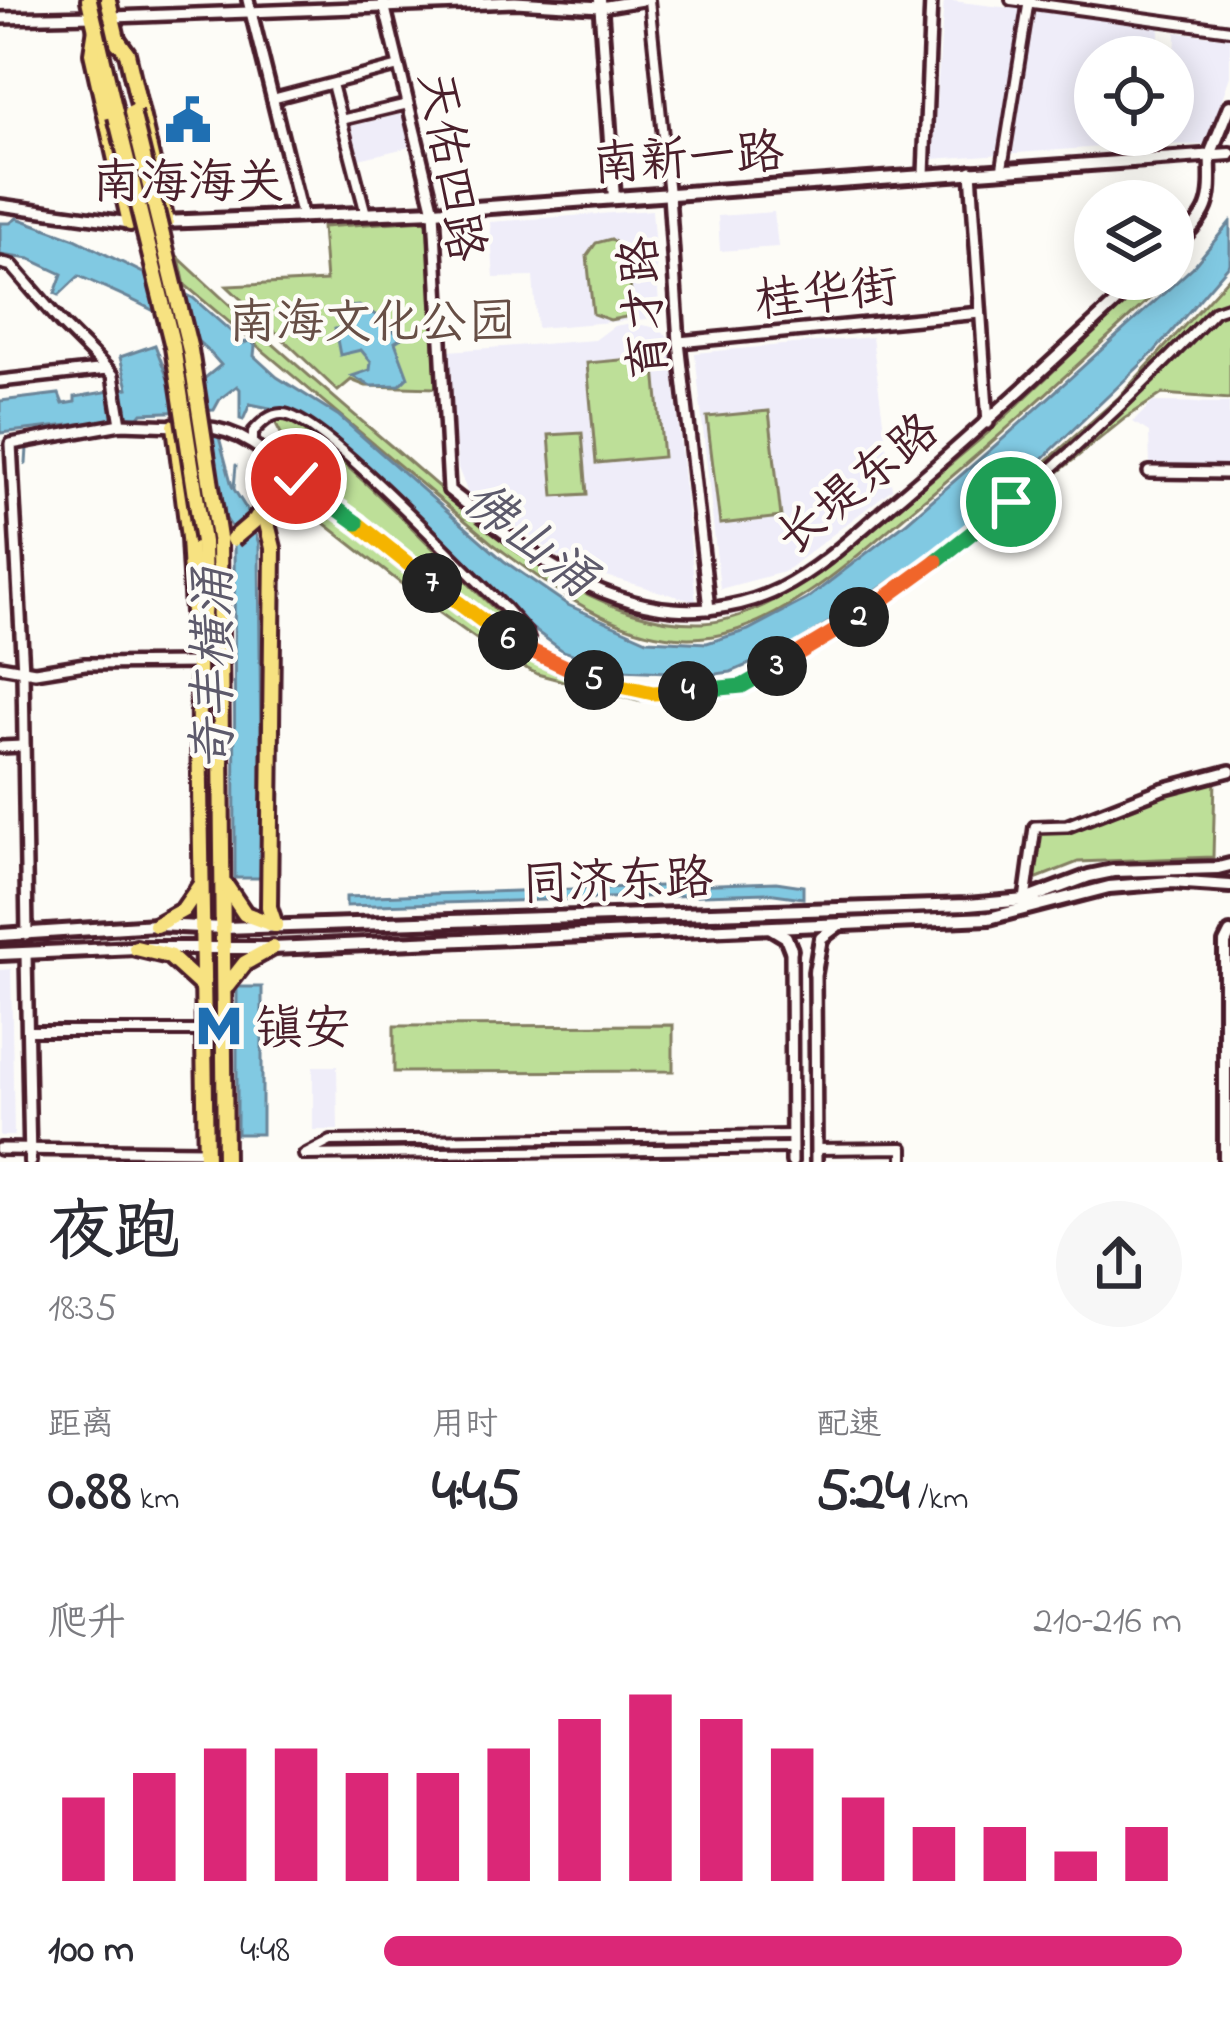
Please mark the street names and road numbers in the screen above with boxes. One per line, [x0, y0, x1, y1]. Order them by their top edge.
street label: 天佑四路 [397, 66, 499, 267]
street label: 南新一路 [590, 119, 787, 203]
street label: 育才路 [606, 233, 688, 382]
street label: 桂华街 [751, 254, 902, 338]
street label: 长堤东路 [763, 398, 956, 574]
street label: 同济东路 [520, 846, 714, 922]

